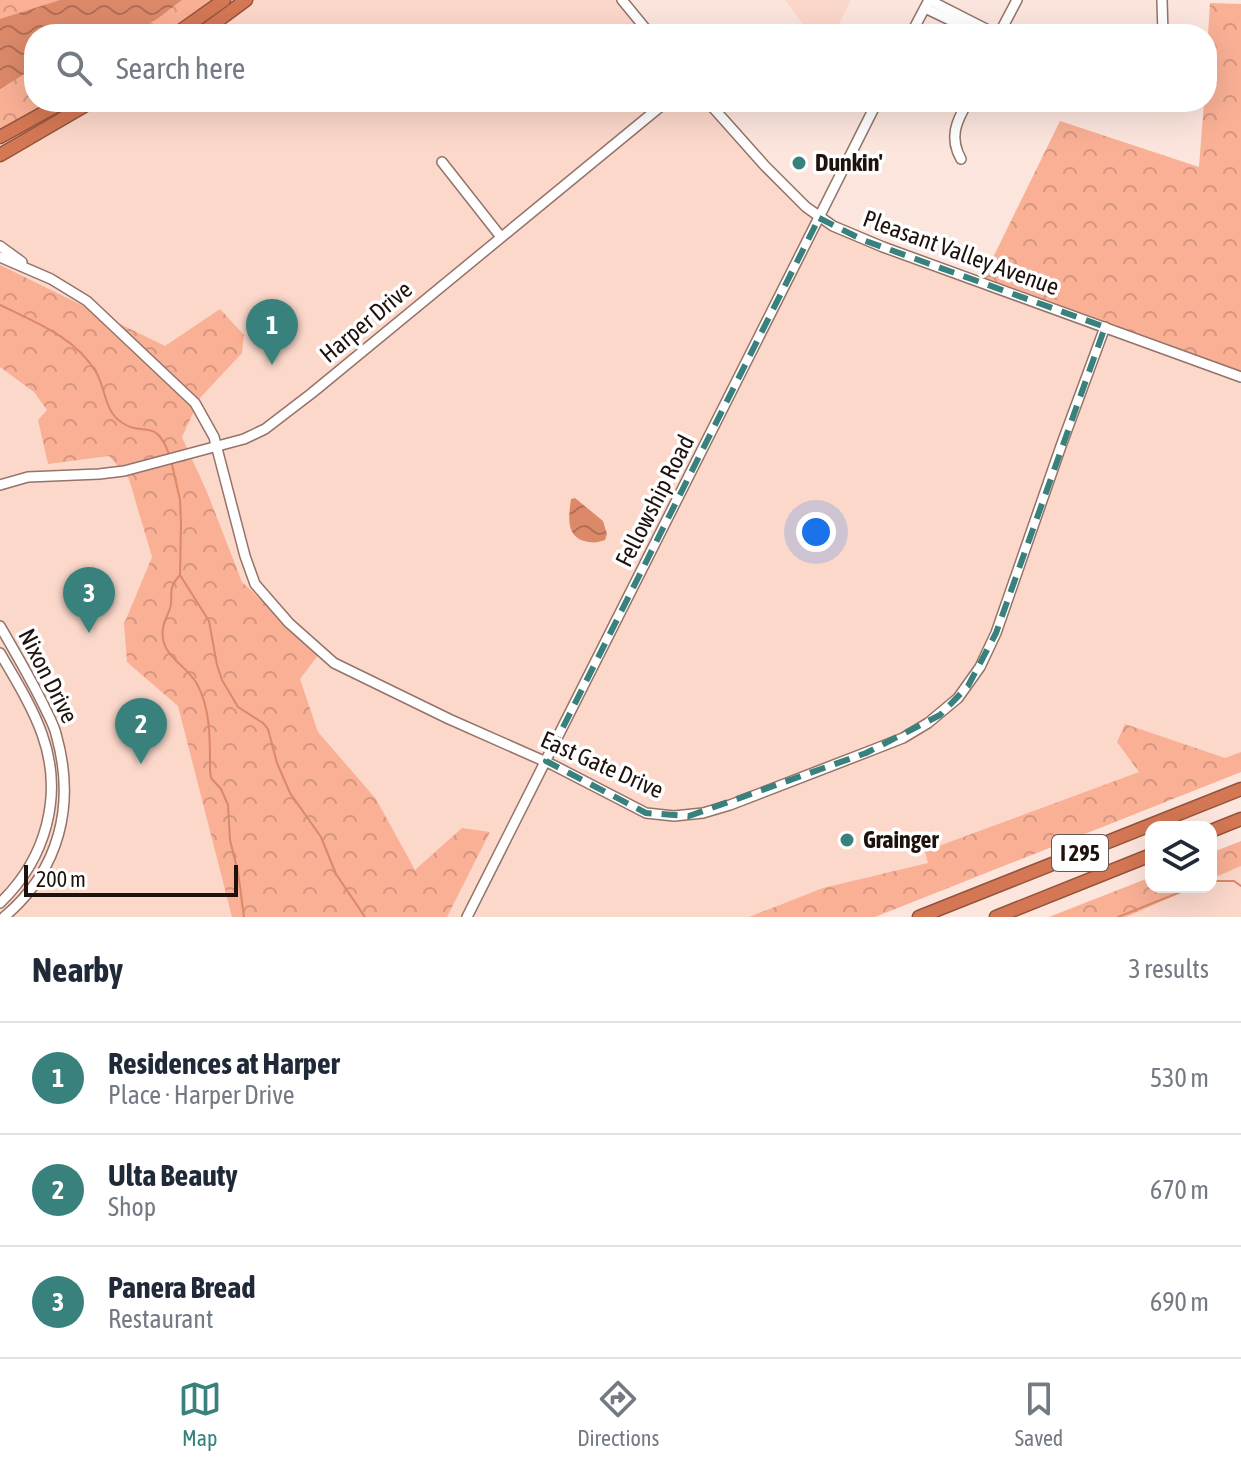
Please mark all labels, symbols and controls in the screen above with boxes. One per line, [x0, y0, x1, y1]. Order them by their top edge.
search box [24, 24, 1217, 112]
icon: search [52, 46, 96, 90]
text: Search here [116, 51, 245, 85]
place label: Dunkin' [815, 149, 883, 176]
marker: Dunkin' [790, 154, 808, 172]
street label: Pleasant Valley Avenue [860, 205, 1063, 301]
street label: Harper Drive [314, 275, 417, 368]
pin: 1 [246, 299, 298, 365]
street label: Fellowship Road [610, 430, 699, 571]
your location [796, 512, 836, 552]
pin: 3 [63, 567, 115, 633]
street label: Nixon Drive [13, 624, 84, 727]
pin: 2 [115, 698, 167, 764]
street label: East Gate Drive [537, 725, 668, 804]
map controls [1145, 821, 1217, 893]
button: layers [1145, 821, 1217, 893]
place label: Grainger [863, 826, 939, 853]
marker: Grainger [838, 831, 856, 849]
road number: I 295 [1052, 835, 1108, 871]
scale bar [24, 861, 238, 897]
text: 200 m [36, 866, 86, 892]
text: Nearby [32, 950, 123, 989]
text: 3 results [1128, 954, 1209, 984]
text: Residences at Harper [108, 1046, 340, 1080]
text: 1 [52, 1063, 64, 1093]
text: 530 m [1150, 1063, 1209, 1093]
text: Place · Harper Drive [108, 1080, 295, 1110]
text: Ulta Beauty [108, 1158, 238, 1192]
text: 2 [52, 1175, 64, 1205]
text: 670 m [1150, 1175, 1209, 1205]
text: Shop [108, 1192, 156, 1222]
text: Panera Bread [108, 1270, 255, 1304]
text: 3 [52, 1287, 64, 1317]
text: 690 m [1150, 1287, 1209, 1317]
text: Restaurant [108, 1304, 213, 1334]
tab: Map [178, 1377, 222, 1451]
tab: Directions [577, 1377, 659, 1451]
tab: Saved [1015, 1377, 1063, 1451]

